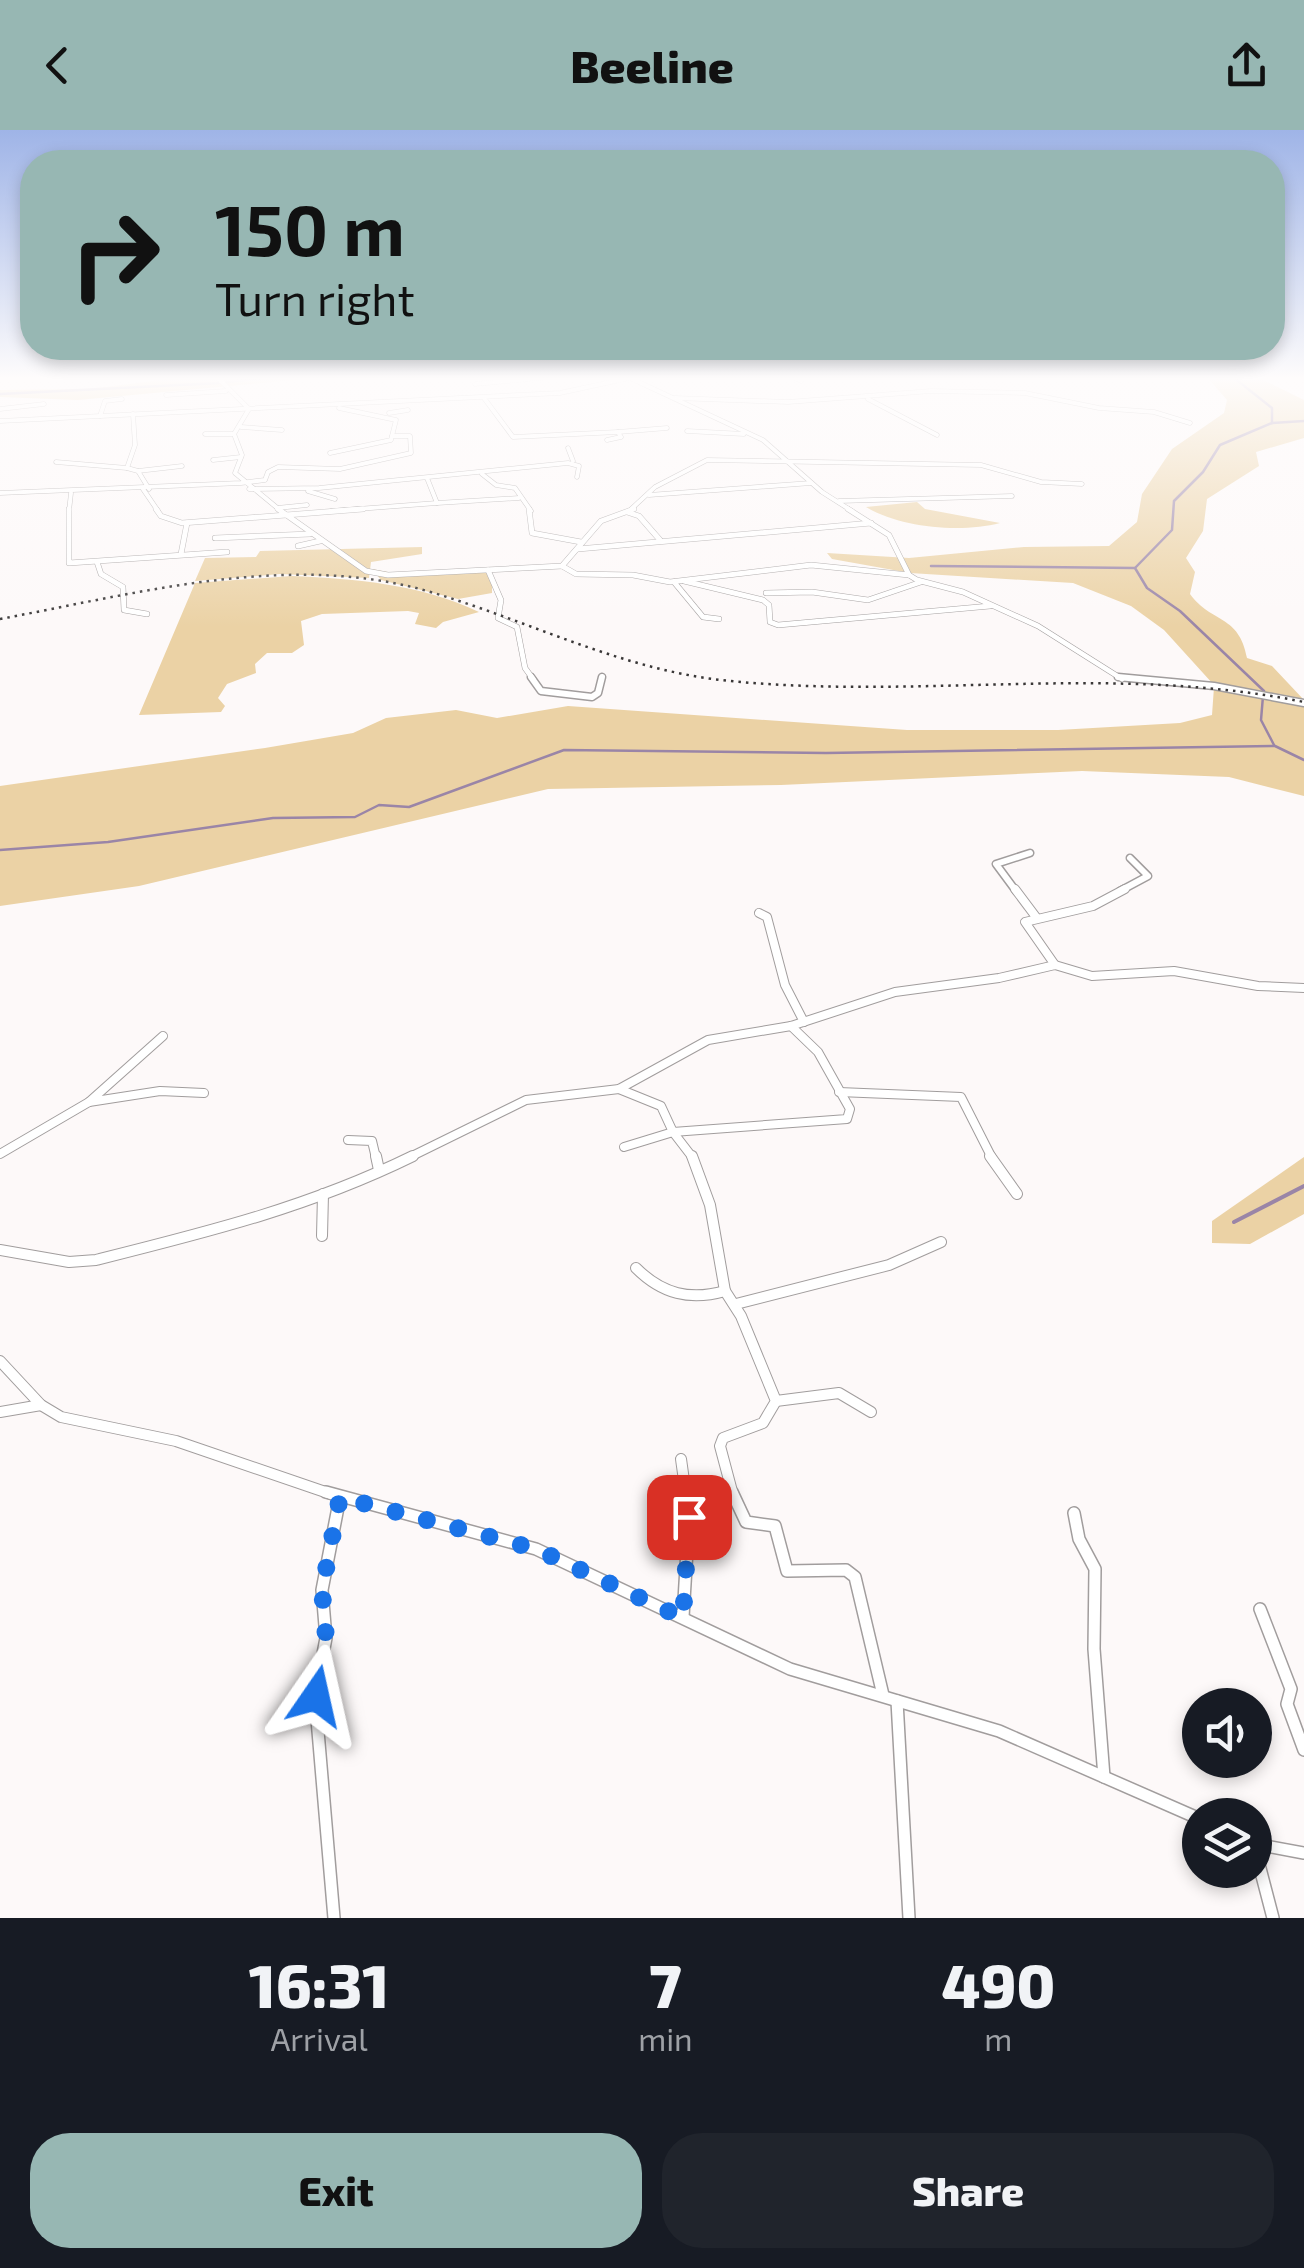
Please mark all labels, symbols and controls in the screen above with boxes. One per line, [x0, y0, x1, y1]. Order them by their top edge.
icon: back [30, 38, 85, 93]
text: Beeline [570, 38, 734, 92]
icon: share [1219, 38, 1274, 93]
text: 150 m [215, 186, 405, 270]
icon: right [50, 190, 180, 320]
text: Turn right [215, 271, 415, 325]
pin [647, 1475, 732, 1560]
icon: arrive [662, 1490, 717, 1545]
position arrow [264, 1644, 368, 1748]
map controls [1182, 1688, 1272, 1888]
button: sound [1182, 1688, 1272, 1778]
button: layers [1182, 1798, 1272, 1888]
text: 16:31 [249, 1948, 389, 2020]
text: 7 [649, 1948, 682, 2020]
text: 490 [942, 1948, 1055, 2020]
text: Arrival [270, 2019, 368, 2057]
text: min [638, 2019, 693, 2057]
text: m [984, 2019, 1012, 2057]
button: Exit [30, 2133, 642, 2248]
button: Share [662, 2133, 1274, 2248]

